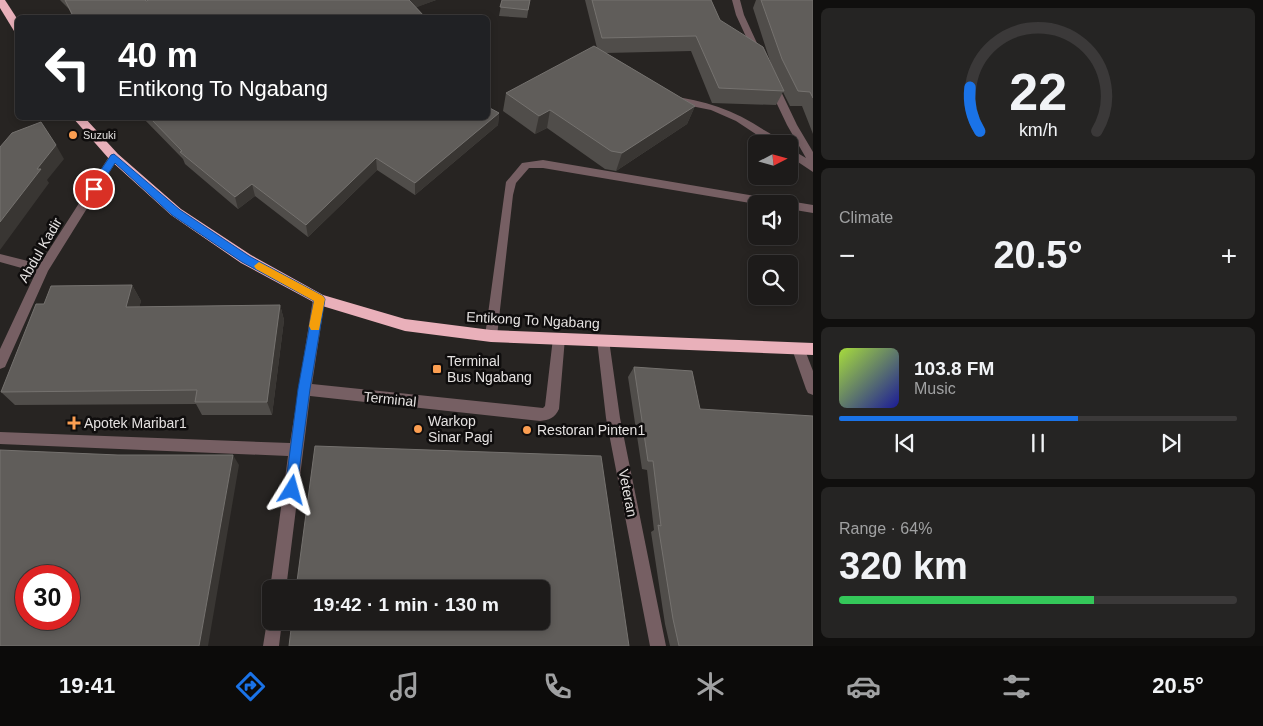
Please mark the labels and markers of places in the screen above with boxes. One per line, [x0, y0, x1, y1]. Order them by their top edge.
marker: Suzuki [67, 129, 79, 141]
place label: Suzuki [83, 129, 116, 141]
pin [73, 168, 115, 210]
place label: Terminal Bus Ngabang [447, 353, 532, 385]
marker: Terminal Bus Ngabang [431, 363, 443, 375]
place label: Warkop Sinar Pagi [428, 413, 493, 445]
place label: Apotek Maribar1 [84, 415, 187, 431]
marker: Apotek Maribar1 [68, 417, 80, 429]
place label: Restoran Pinten1 [537, 422, 645, 438]
marker: Warkop Sinar Pagi [412, 423, 424, 435]
marker: Restoran Pinten1 [521, 424, 533, 436]

